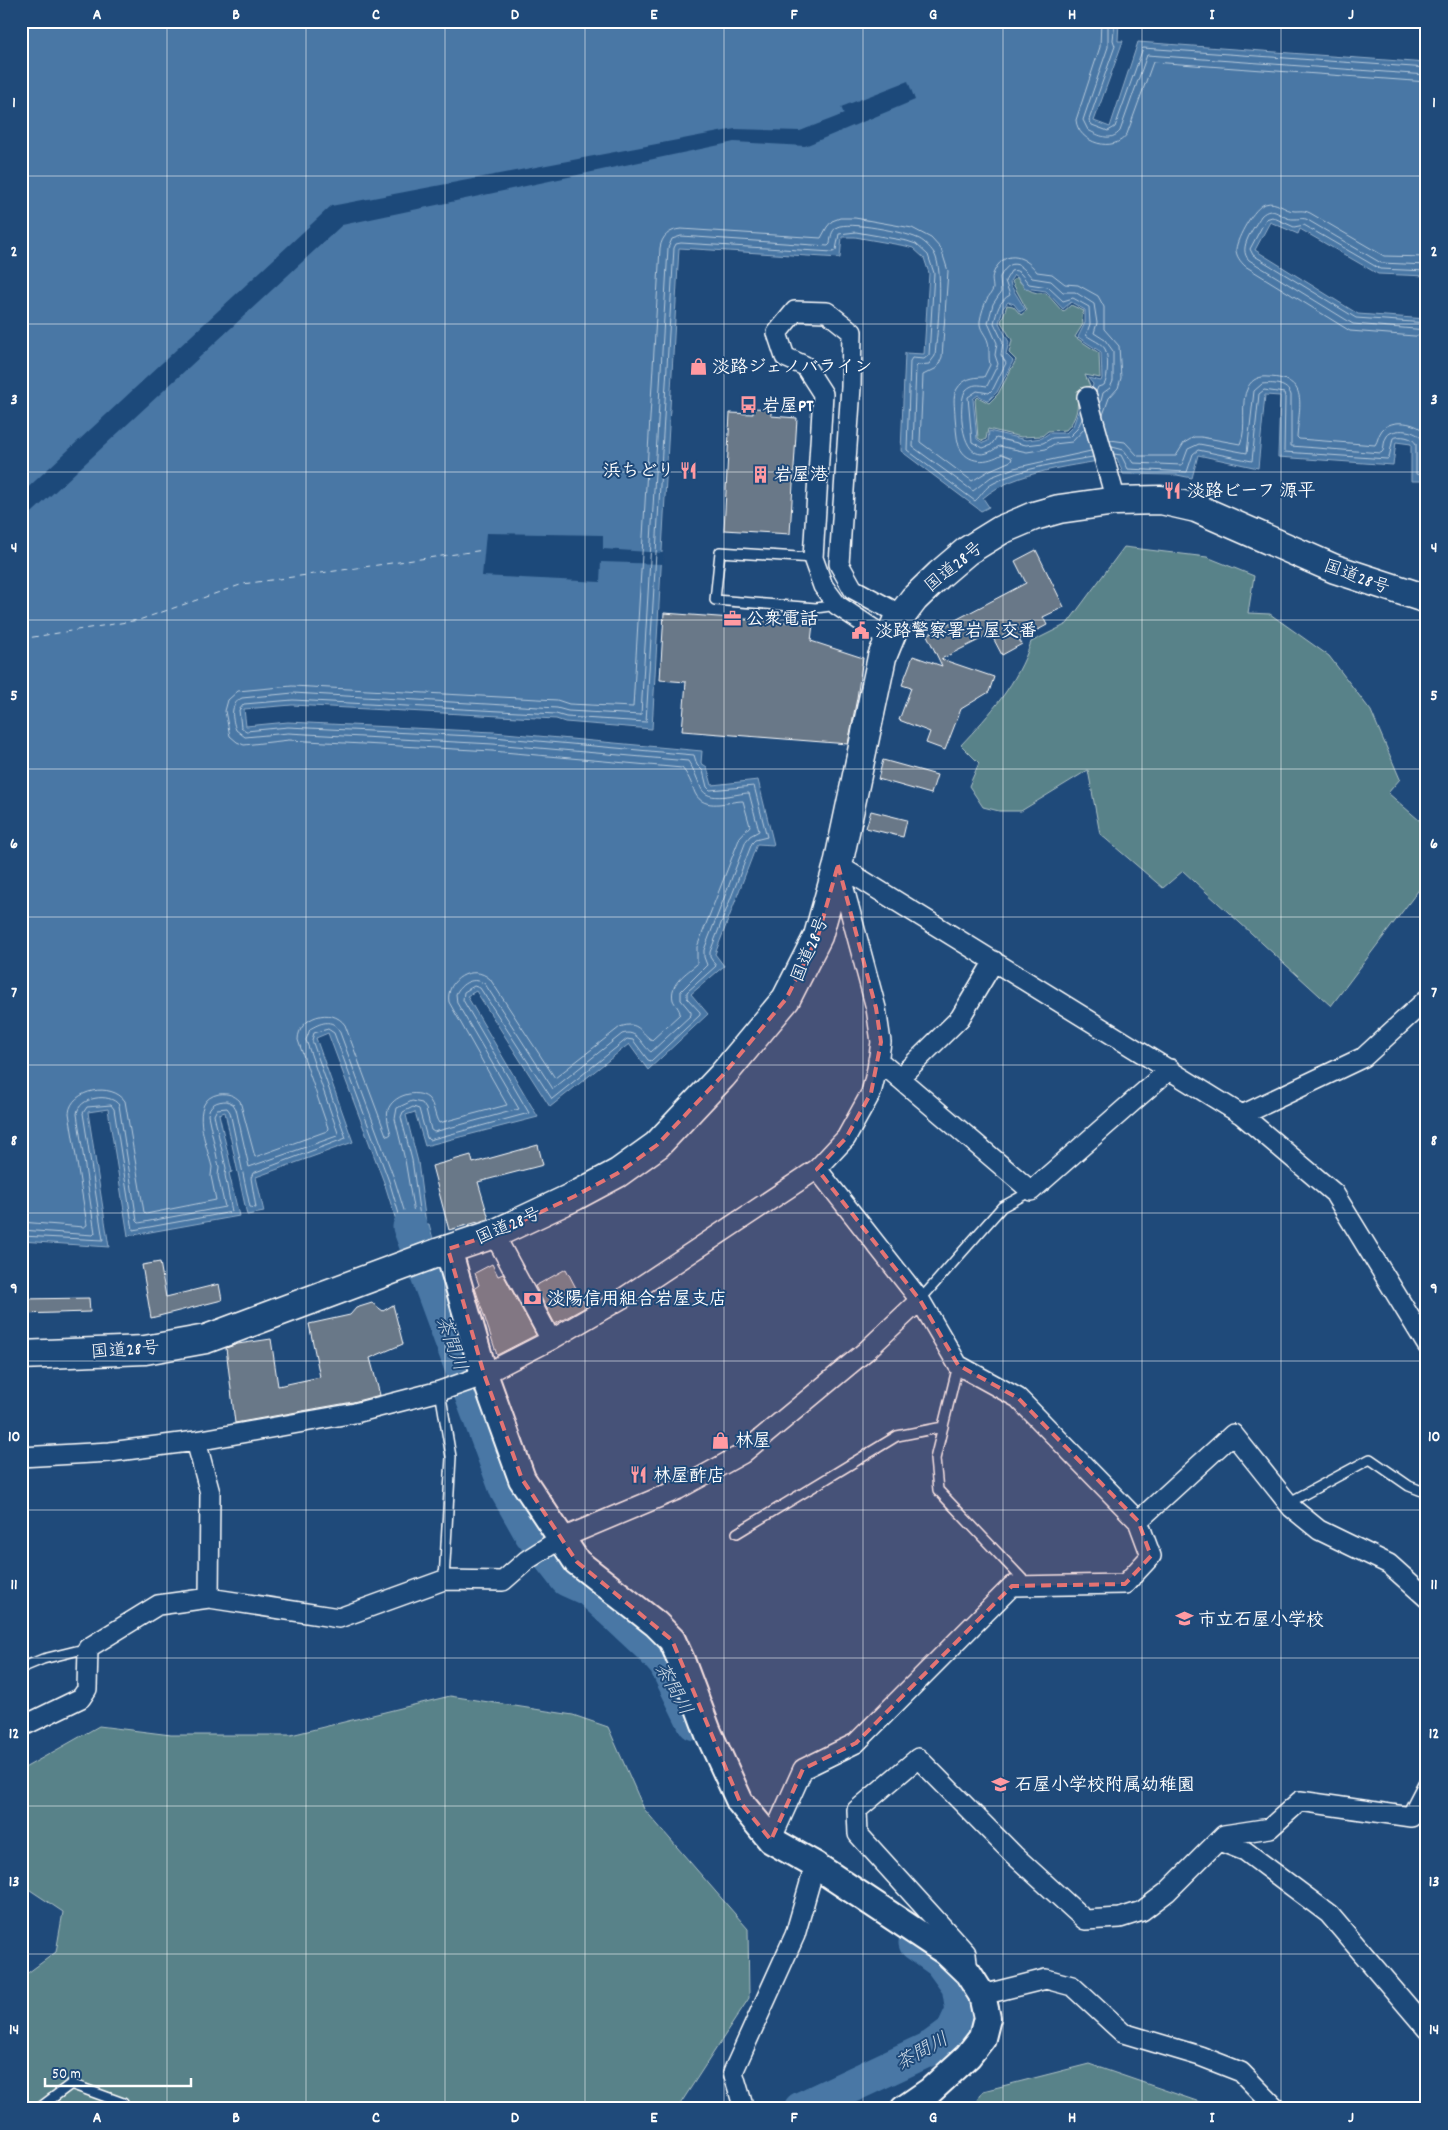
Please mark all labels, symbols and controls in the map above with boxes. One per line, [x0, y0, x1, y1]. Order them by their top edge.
text: A [93, 4, 102, 27]
text: B [232, 4, 240, 27]
text: C [372, 4, 380, 27]
text: D [511, 4, 520, 27]
text: E [650, 4, 658, 27]
text: F [790, 4, 798, 27]
text: G [929, 4, 937, 27]
text: H [1068, 4, 1076, 27]
text: I [1210, 4, 1216, 27]
text: J [1348, 4, 1354, 27]
text: 1 [12, 92, 16, 115]
text: 1 [1432, 92, 1436, 115]
text: 2 [11, 241, 18, 264]
text: 2 [1431, 241, 1438, 264]
shop icon: 淡路ジェノバライン [688, 356, 708, 376]
place label: 淡路ジェノバライン [712, 356, 872, 381]
text: 3 [10, 389, 18, 412]
text: 3 [1430, 389, 1438, 412]
bus stop icon: 岩屋PT [738, 395, 758, 415]
place label: 岩屋PT [762, 395, 814, 420]
place label: 浜ちどり [603, 460, 675, 485]
restaurant icon: 浜ちどり [679, 460, 699, 480]
building icon: 岩屋港 [750, 464, 770, 484]
place label: 岩屋港 [774, 464, 828, 489]
restaurant icon: 淡路ビーフ 源平 [1163, 480, 1183, 500]
place label: 淡路ビーフ 源平 [1187, 480, 1316, 505]
street label: 国道28号 [920, 536, 989, 599]
text: 4 [11, 537, 17, 560]
text: 4 [1431, 537, 1437, 560]
street label: 国道28号 [1319, 555, 1393, 602]
office icon: 公衆電話 [722, 608, 742, 628]
place label: 公衆電話 [746, 608, 818, 633]
public building icon: 淡路警察署岩屋交番 [851, 620, 871, 640]
place label: 淡路警察署岩屋交番 [875, 620, 1037, 645]
text: 5 [10, 685, 18, 708]
text: 5 [1430, 685, 1438, 708]
text: 6 [10, 833, 18, 856]
text: 6 [1430, 833, 1438, 856]
street label: 国道28号 [786, 913, 836, 987]
text: 7 [11, 982, 17, 1005]
text: 7 [1431, 982, 1437, 1005]
text: 8 [11, 1130, 18, 1153]
text: 8 [1431, 1130, 1438, 1153]
street label: 国道28号 [472, 1202, 546, 1252]
text: 9 [10, 1278, 18, 1301]
text: 9 [1430, 1278, 1438, 1301]
bank icon: 淡陽信用組合岩屋支店 [523, 1288, 543, 1308]
place label: 淡陽信用組合岩屋支店 [547, 1288, 727, 1313]
water label: 茶間川 [427, 1313, 472, 1376]
street label: 国道28号 [90, 1337, 161, 1366]
text: 10 [8, 1426, 20, 1449]
text: 10 [1428, 1426, 1440, 1449]
shop icon: 林屋 [711, 1430, 731, 1450]
place label: 林屋 [735, 1430, 771, 1455]
restaurant icon: 林屋酢店 [629, 1465, 649, 1485]
place label: 林屋酢店 [653, 1465, 725, 1490]
text: 11 [10, 1574, 18, 1597]
text: 11 [1430, 1574, 1438, 1597]
school or university icon: 市立石屋小学校 [1174, 1609, 1194, 1629]
place label: 市立石屋小学校 [1198, 1609, 1324, 1634]
water label: 茶間川 [646, 1658, 698, 1721]
text: 12 [9, 1723, 19, 1746]
text: 12 [1429, 1723, 1439, 1746]
school or university icon: 石屋小学校附属幼稚園 [991, 1774, 1011, 1794]
place label: 石屋小学校附属幼稚園 [1015, 1774, 1195, 1799]
text: 13 [9, 1871, 19, 1894]
text: 13 [1429, 1871, 1439, 1894]
text: 14 [9, 2019, 19, 2042]
text: 14 [1429, 2019, 1439, 2042]
water label: 茶間川 [891, 2027, 954, 2079]
scale bar [45, 2055, 191, 2087]
text: 50 m [52, 2064, 81, 2086]
text: A [93, 2107, 102, 2130]
text: B [232, 2107, 240, 2130]
text: C [372, 2107, 380, 2130]
text: D [511, 2107, 520, 2130]
text: E [650, 2107, 658, 2130]
text: F [790, 2107, 798, 2130]
text: G [929, 2107, 937, 2130]
text: H [1068, 2107, 1076, 2130]
text: I [1210, 2107, 1216, 2130]
text: J [1348, 2107, 1354, 2130]

